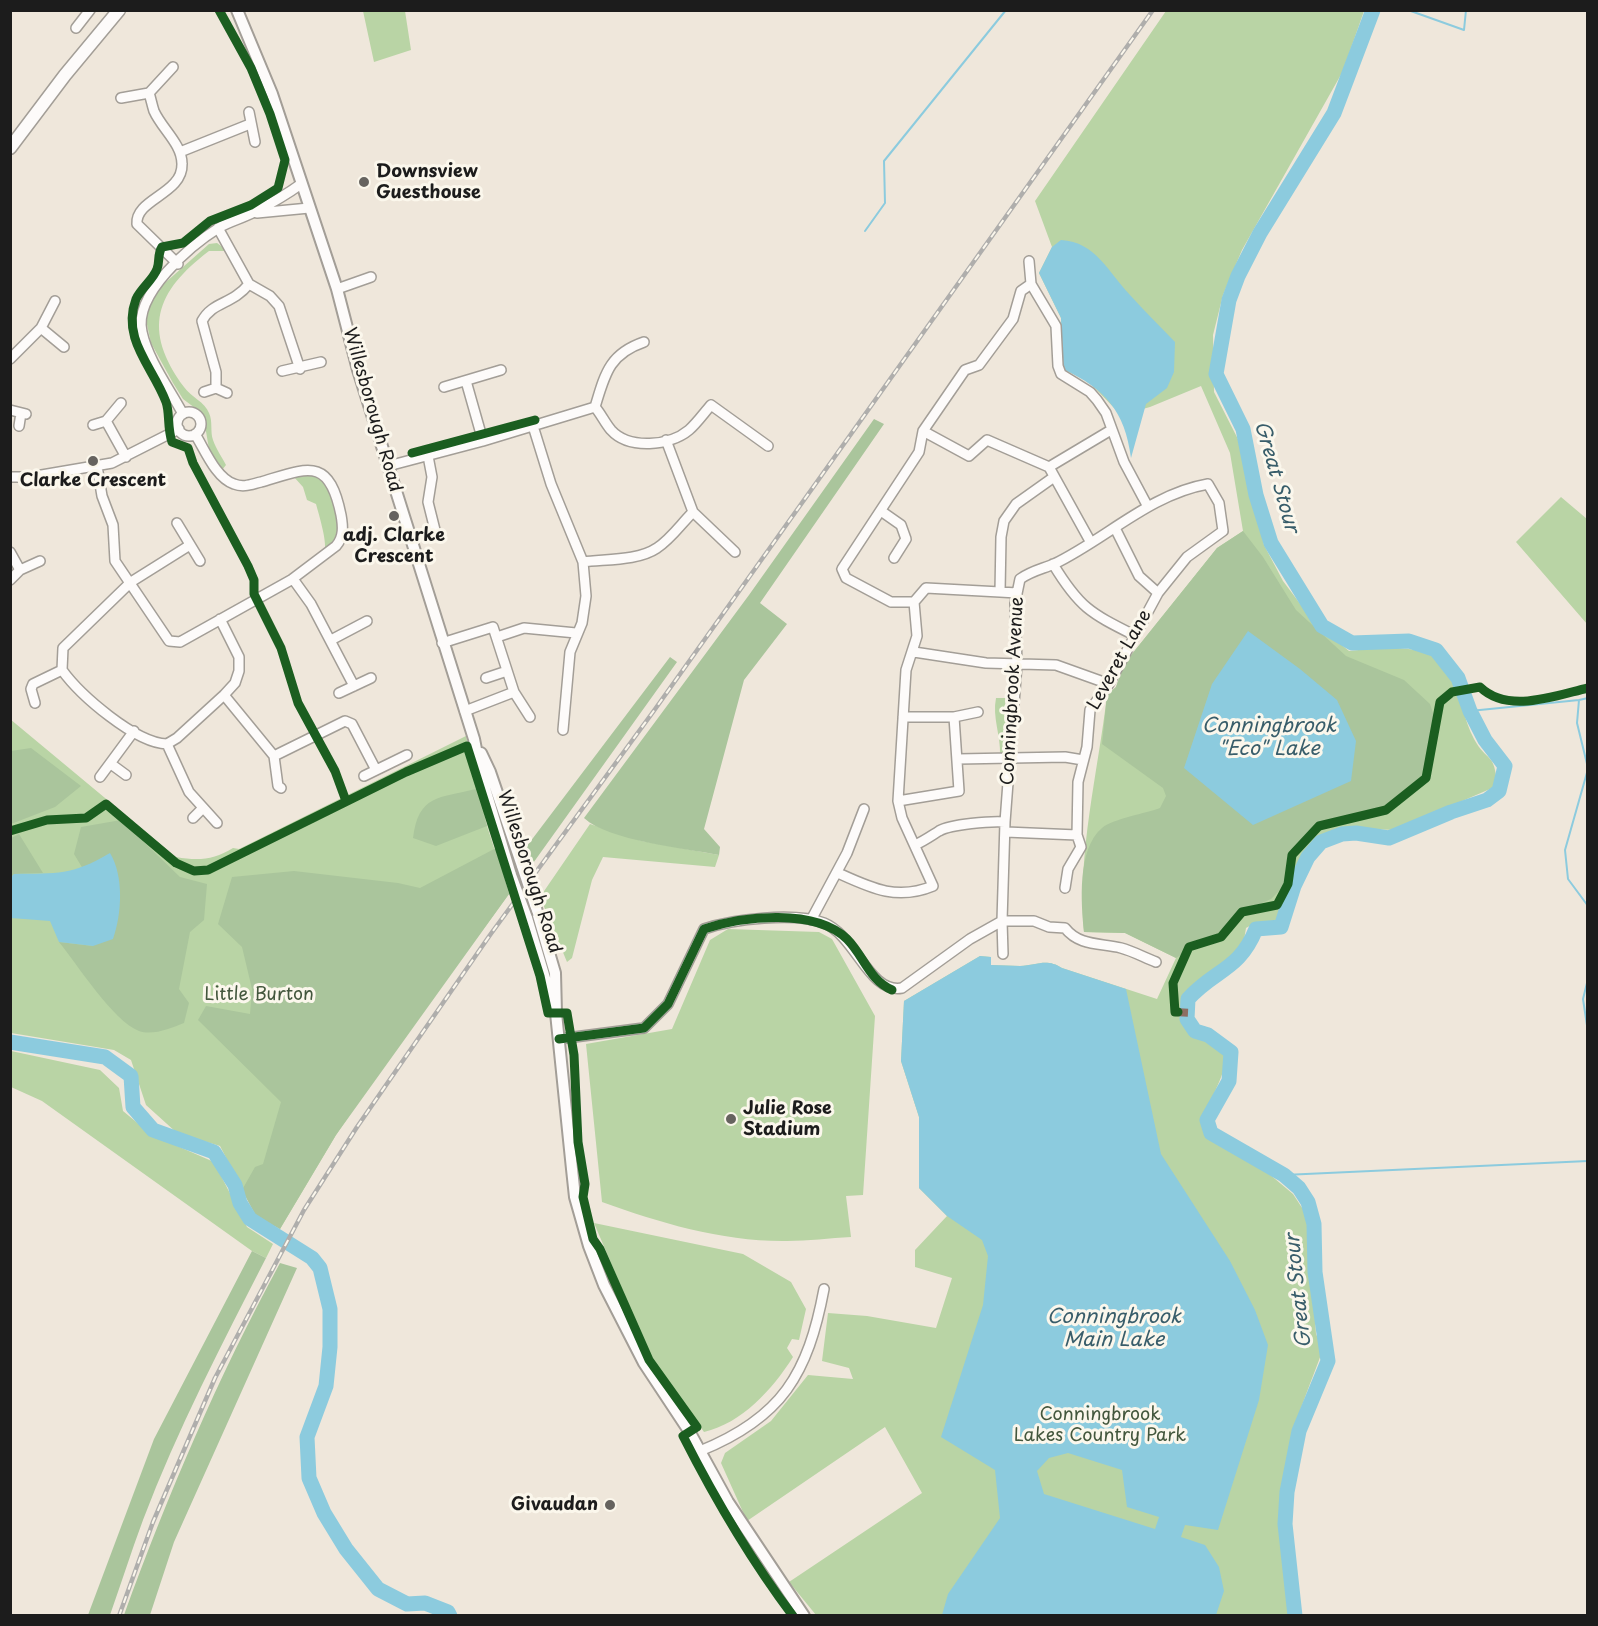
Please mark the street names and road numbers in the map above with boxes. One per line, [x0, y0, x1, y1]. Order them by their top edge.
street label: Willesborough Road [338, 325, 406, 495]
street label: Conningbrook Avenue [997, 596, 1029, 786]
street label: Leveret Lane [1084, 606, 1156, 714]
street label: Willesborough Road [492, 788, 566, 956]

